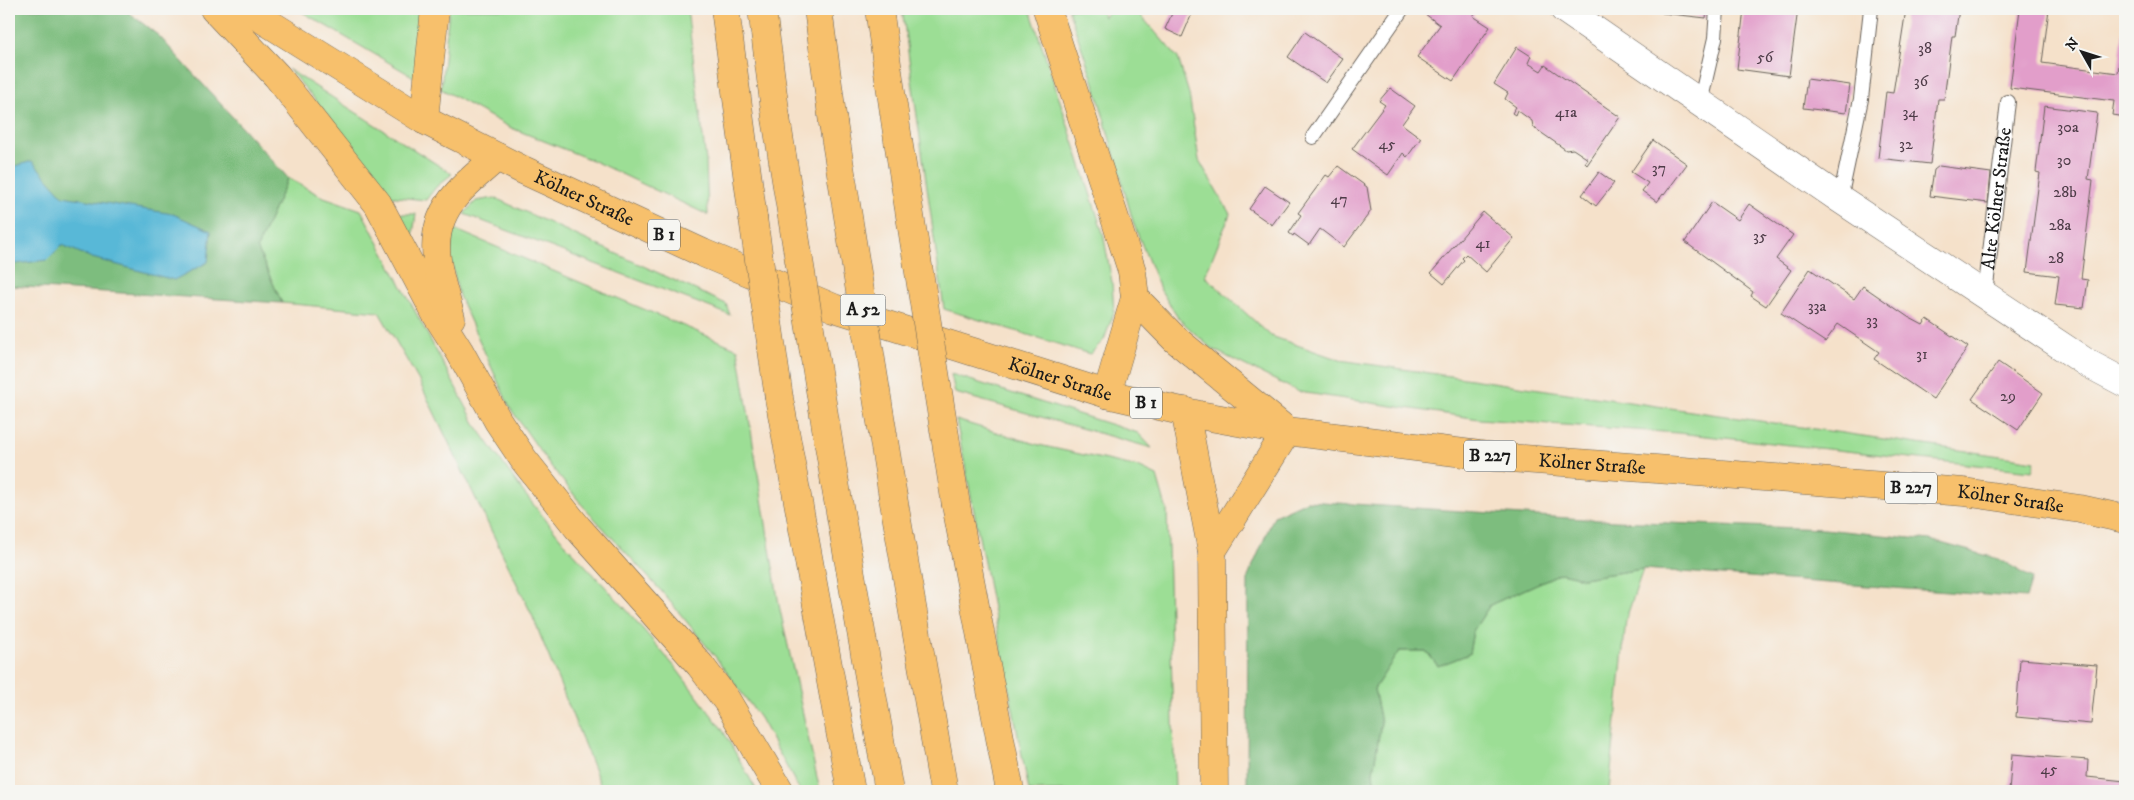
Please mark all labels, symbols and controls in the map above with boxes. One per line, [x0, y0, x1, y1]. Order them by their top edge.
north arrow [2056, 28, 2106, 78]
text: N [2062, 34, 2084, 55]
house number: 38 [1918, 38, 1932, 58]
house number: 56 [1757, 47, 1774, 67]
house number: 36 [1914, 71, 1929, 91]
house number: 41a [1555, 102, 1577, 122]
house number: 34 [1902, 102, 1918, 122]
house number: 30a [2057, 117, 2079, 137]
street label: Alte Kölner Straße [1976, 126, 2016, 271]
house number: 45 [1378, 134, 1396, 154]
house number: 32 [1899, 134, 1913, 154]
house number: 30 [2057, 150, 2071, 170]
house number: 37 [1652, 158, 1666, 178]
street label: Kölner Straße [531, 165, 638, 231]
house number: 28b [2053, 182, 2077, 202]
house number: 47 [1330, 189, 1348, 209]
house number: 28a [2049, 215, 2072, 235]
road number: B 1 [648, 220, 680, 250]
house number: 35 [1753, 226, 1767, 246]
house number: 41 [1475, 233, 1491, 253]
house number: 28 [2048, 248, 2064, 268]
road number: A 52 [840, 294, 886, 326]
house number: 33a [1808, 296, 1827, 316]
house number: 33 [1866, 310, 1878, 330]
house number: 31 [1916, 344, 1928, 364]
street label: Kölner Straße [1005, 352, 1114, 406]
house number: 29 [2000, 386, 2016, 406]
road number: B 1 [1130, 388, 1162, 418]
road number: B 227 [1464, 441, 1516, 472]
street label: Kölner Straße [1538, 449, 1647, 480]
road number: B 227 [1885, 472, 1937, 503]
street label: Kölner Straße [1956, 480, 2066, 518]
house number: 45 [2040, 759, 2058, 779]

